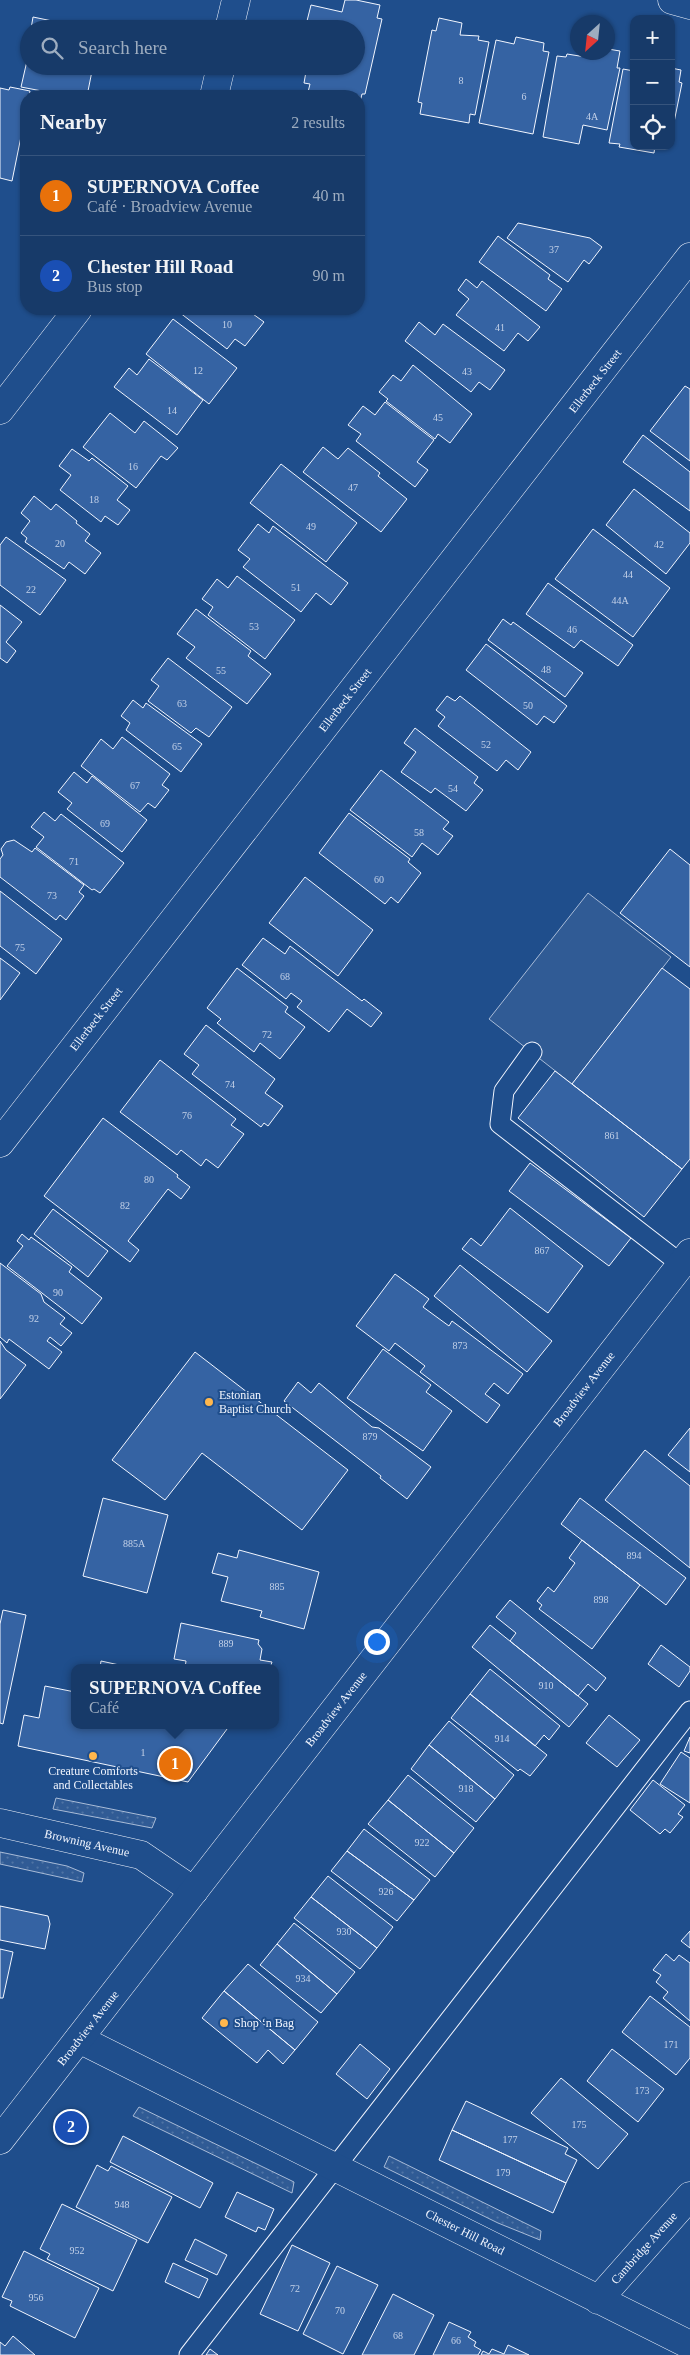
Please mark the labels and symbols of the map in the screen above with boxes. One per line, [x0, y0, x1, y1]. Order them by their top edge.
north arrow [570, 15, 615, 60]
house number: 8 [459, 75, 464, 86]
house number: 6 [522, 91, 527, 102]
house number: 4A [586, 111, 599, 122]
house number: 37 [549, 244, 559, 255]
house number: 10 [222, 319, 232, 330]
house number: 41 [495, 322, 505, 333]
street label: Ellerbeck Street [566, 346, 625, 416]
house number: 12 [193, 365, 203, 376]
house number: 43 [462, 366, 472, 377]
house number: 14 [167, 405, 177, 416]
house number: 45 [433, 412, 443, 423]
house number: 16 [128, 461, 138, 472]
house number: 47 [348, 482, 358, 493]
house number: 18 [89, 494, 99, 505]
house number: 49 [306, 521, 316, 532]
house number: 20 [55, 538, 65, 549]
house number: 42 [654, 539, 664, 550]
house number: 44 [623, 569, 633, 580]
house number: 51 [291, 582, 301, 593]
house number: 22 [26, 584, 36, 595]
house number: 44A [611, 595, 629, 606]
house number: 53 [249, 621, 259, 632]
house number: 46 [567, 624, 577, 635]
house number: 48 [541, 664, 551, 675]
house number: 55 [216, 665, 226, 676]
street label: Ellerbeck Street [316, 665, 375, 735]
house number: 63 [177, 698, 187, 709]
house number: 50 [523, 700, 533, 711]
house number: 52 [481, 739, 491, 750]
house number: 65 [172, 741, 182, 752]
house number: 67 [130, 780, 140, 791]
house number: 54 [448, 783, 458, 794]
house number: 69 [100, 818, 110, 829]
house number: 58 [414, 827, 424, 838]
house number: 71 [69, 856, 79, 867]
house number: 60 [374, 874, 384, 885]
house number: 73 [47, 890, 57, 901]
house number: 75 [15, 942, 25, 953]
house number: 68 [280, 971, 290, 982]
street label: Ellerbeck Street [67, 984, 126, 1054]
house number: 72 [262, 1029, 272, 1040]
house number: 74 [225, 1079, 235, 1090]
house number: 76 [182, 1110, 192, 1121]
house number: 861 [605, 1130, 620, 1141]
house number: 80 [144, 1174, 154, 1185]
house number: 82 [120, 1200, 130, 1211]
house number: 867 [535, 1245, 550, 1256]
house number: 90 [53, 1287, 63, 1298]
house number: 92 [29, 1313, 39, 1324]
house number: 873 [453, 1340, 468, 1351]
street label: Broadview Avenue [550, 1349, 618, 1429]
place label: Estonian Baptist Church [219, 1388, 291, 1416]
marker: Estonian Baptist Church [203, 1396, 215, 1408]
house number: 879 [363, 1431, 378, 1442]
house number: 885A [123, 1538, 146, 1549]
house number: 894 [627, 1550, 642, 1561]
house number: 885 [270, 1581, 285, 1592]
house number: 898 [594, 1594, 609, 1605]
your location [364, 1629, 390, 1655]
house number: 889 [219, 1638, 234, 1649]
street label: Broadview Avenue [302, 1669, 370, 1749]
house number: 910 [539, 1680, 554, 1691]
house number: 914 [495, 1733, 510, 1744]
pin: 1 [159, 1745, 191, 1783]
house number: 1 [141, 1747, 146, 1758]
marker: Creature Comforts and Collectables [87, 1750, 99, 1762]
place label: Creature Comforts and Collectables [48, 1764, 138, 1792]
house number: 918 [459, 1783, 474, 1794]
street label: Browning Avenue [43, 1826, 131, 1860]
house number: 922 [415, 1837, 430, 1848]
house number: 926 [379, 1886, 394, 1897]
house number: 930 [337, 1926, 352, 1937]
house number: 934 [296, 1973, 311, 1984]
street label: Broadview Avenue [54, 1988, 122, 2068]
place label: Shop ‘n Bag [234, 2016, 294, 2030]
marker: Shop ‘n Bag [218, 2017, 230, 2029]
house number: 171 [664, 2039, 679, 2050]
house number: 173 [635, 2085, 650, 2096]
pin: 2 [55, 2108, 87, 2146]
house number: 175 [572, 2119, 587, 2130]
house number: 177 [503, 2134, 518, 2145]
house number: 179 [496, 2167, 511, 2178]
house number: 948 [115, 2199, 130, 2210]
street label: Chester Hill Road [423, 2206, 507, 2258]
street label: Cambridge Avenue [608, 2209, 680, 2287]
house number: 952 [70, 2245, 85, 2256]
house number: 72 [290, 2283, 300, 2294]
house number: 956 [29, 2292, 44, 2303]
house number: 70 [335, 2305, 345, 2316]
house number: 68 [393, 2330, 403, 2341]
house number: 66 [451, 2335, 461, 2346]

